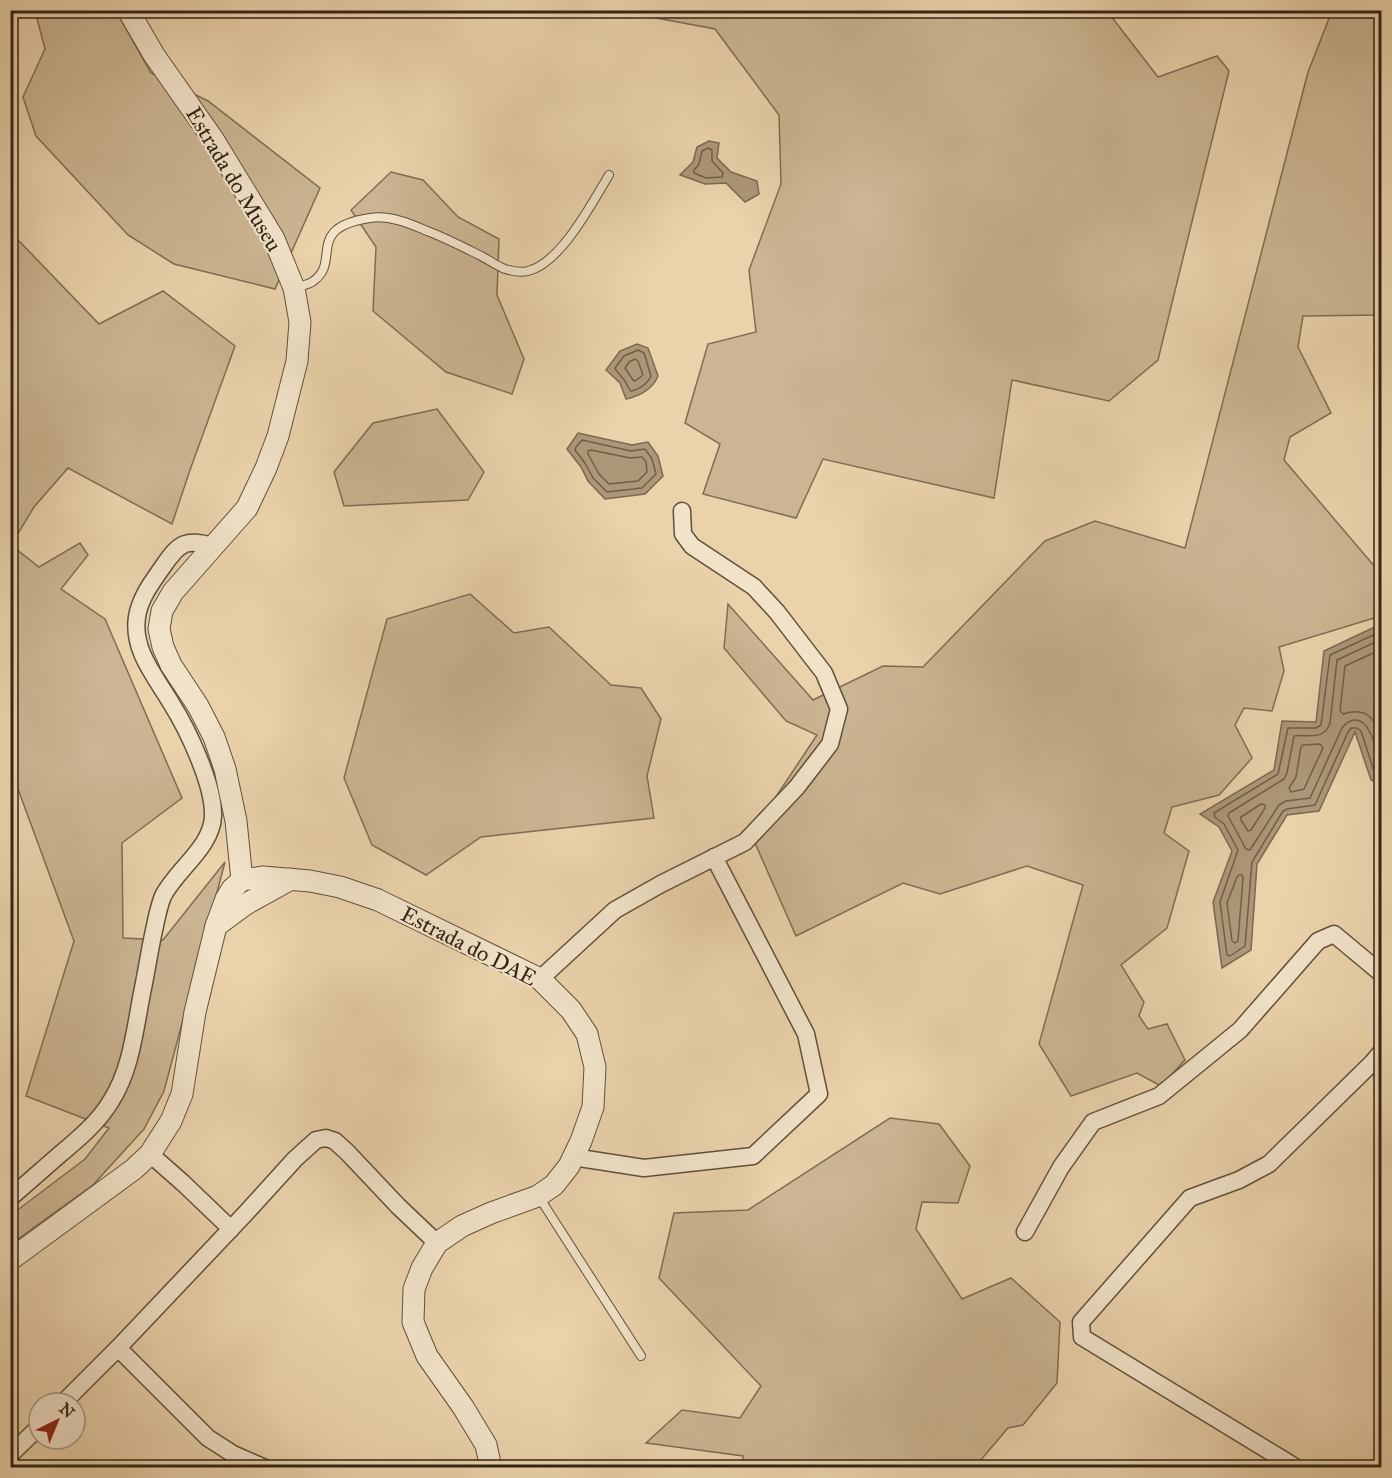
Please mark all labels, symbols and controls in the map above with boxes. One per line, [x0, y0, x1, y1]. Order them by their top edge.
street label: Estrada do Museu [180, 102, 288, 257]
street label: Estrada do DAE [397, 900, 542, 992]
north arrow [27, 1391, 87, 1451]
text: N [55, 1399, 79, 1422]

